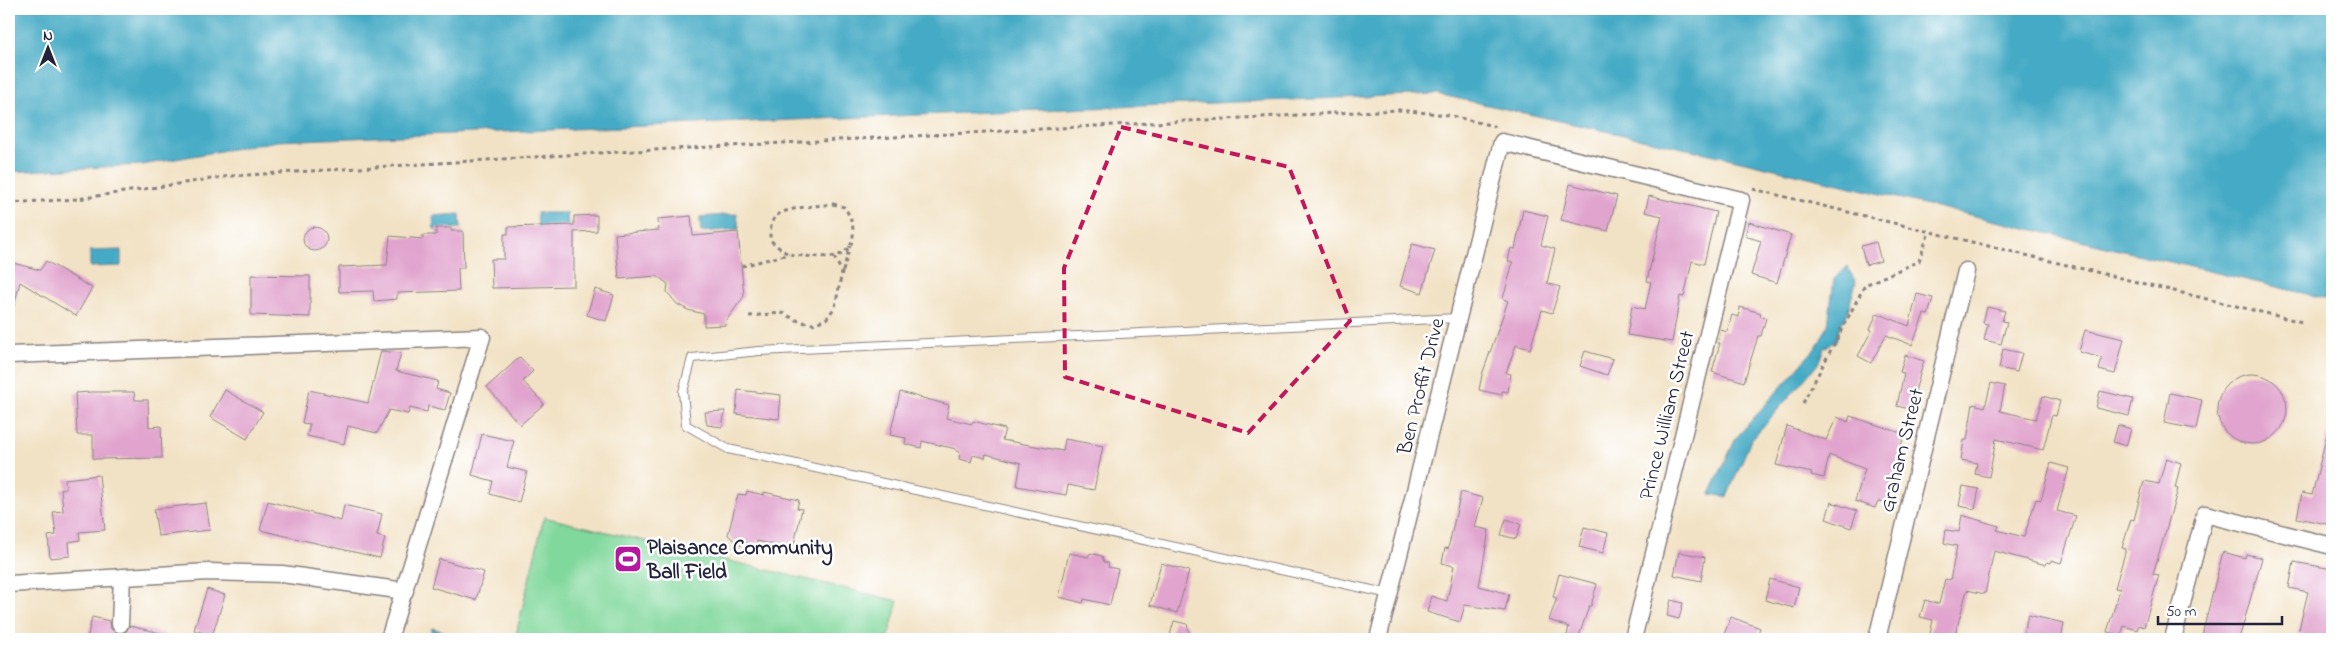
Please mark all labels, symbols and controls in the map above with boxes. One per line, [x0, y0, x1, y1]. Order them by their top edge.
north arrow [22, 22, 72, 72]
text: N [43, 26, 53, 47]
street label: Ben Proffit Drive [1390, 314, 1454, 459]
street label: Prince William Street [1632, 328, 1703, 503]
street label: Graham Street [1873, 385, 1933, 516]
place label: Plaisance Community Ball Field [646, 534, 833, 588]
sports icon: Plaisance Community Ball Field [613, 544, 643, 574]
scale bar [2158, 593, 2282, 625]
text: 50 m [2166, 601, 2197, 623]

